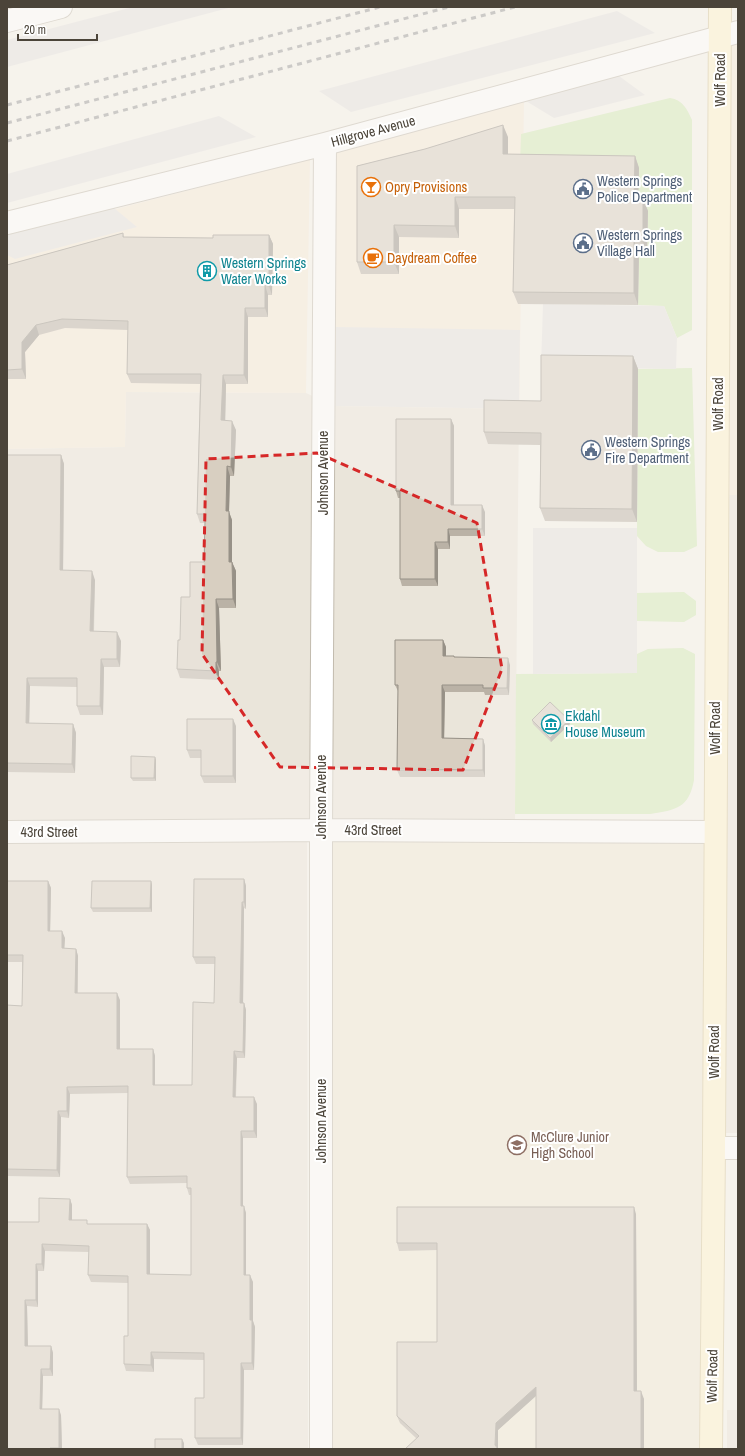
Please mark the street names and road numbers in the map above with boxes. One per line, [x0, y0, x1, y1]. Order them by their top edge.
street label: Wolf Road [711, 53, 729, 107]
street label: Hillgrove Avenue [329, 111, 417, 151]
street label: Wolf Road [709, 377, 727, 431]
street label: Johnson Avenue [314, 431, 332, 515]
street label: Wolf Road [706, 701, 724, 755]
street label: Johnson Avenue [312, 755, 330, 839]
street label: 43rd Street [345, 821, 401, 839]
street label: 43rd Street [21, 823, 77, 841]
street label: Wolf Road [705, 1025, 723, 1079]
street label: Johnson Avenue [312, 1079, 330, 1163]
street label: Wolf Road [703, 1349, 721, 1403]

